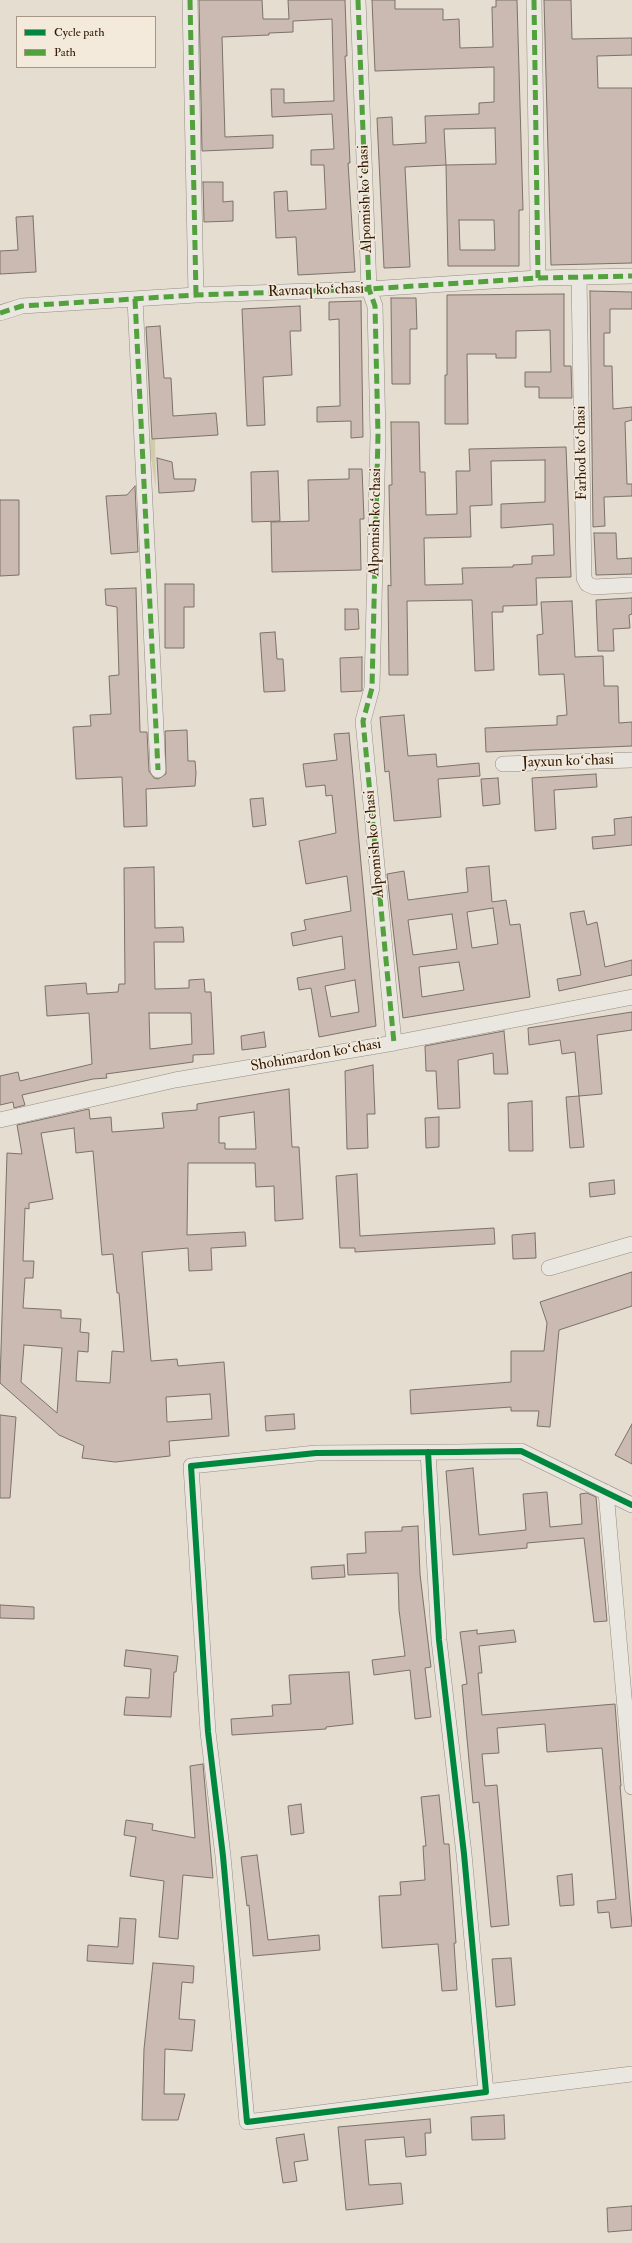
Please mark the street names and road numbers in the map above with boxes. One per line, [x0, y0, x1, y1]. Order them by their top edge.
street label: Alpomish koʻchasi [355, 145, 377, 253]
street label: Ravnaq koʻchasi [268, 280, 364, 302]
street label: Farhod koʻchasi [572, 406, 592, 500]
street label: Alpomish koʻchasi [366, 468, 386, 576]
street label: Jayxun koʻchasi [522, 751, 614, 773]
street label: Alpomish koʻchasi [361, 789, 389, 899]
street label: Shohimardon koʻchasi [249, 1036, 383, 1076]

